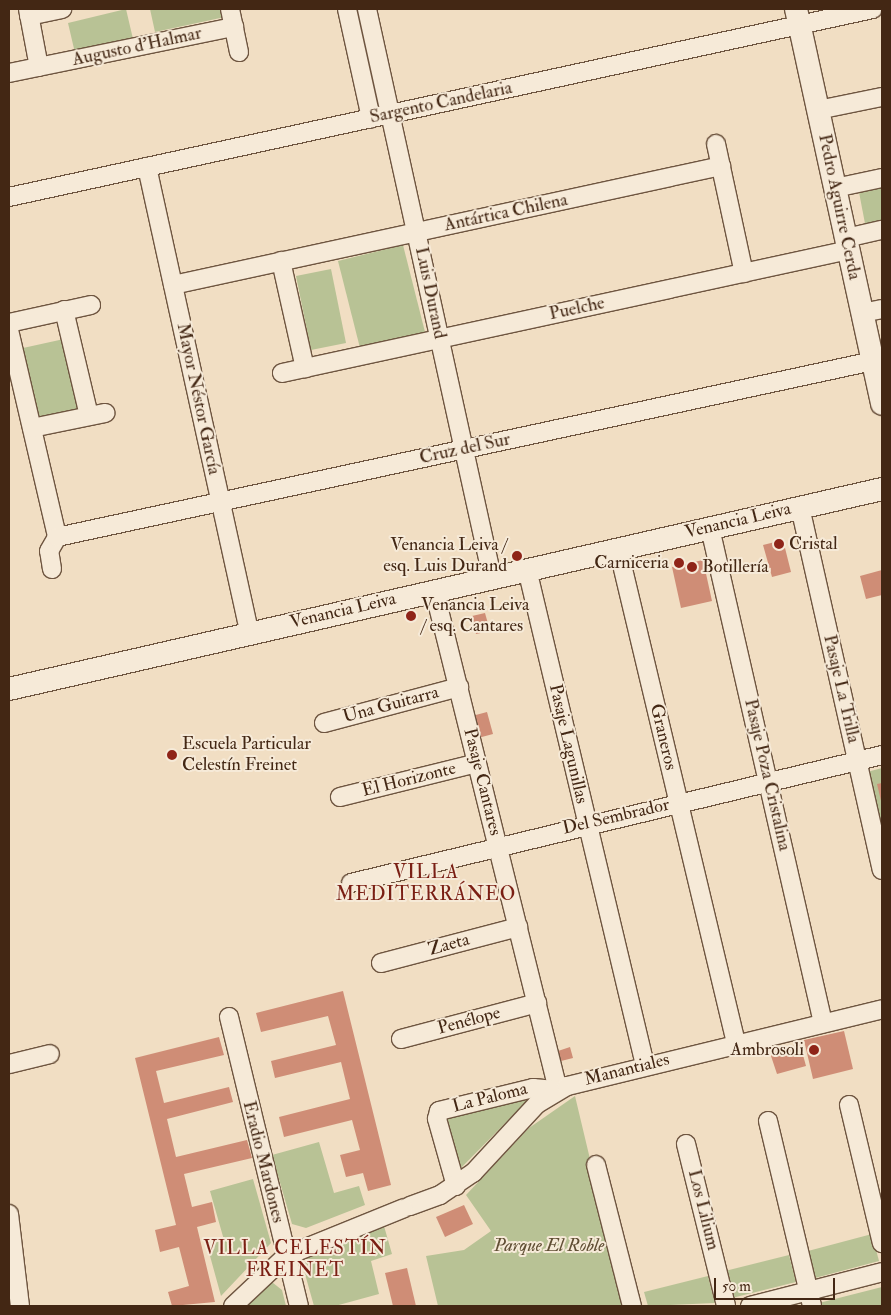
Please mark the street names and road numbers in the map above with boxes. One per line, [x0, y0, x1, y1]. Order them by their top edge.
street label: Augusto d'Halmar [70, 23, 204, 71]
street label: Sargento Candelaria [368, 77, 514, 129]
street label: Pedro Aguirre Cerda [813, 132, 865, 282]
street label: Antártica Chilena [442, 189, 570, 237]
street label: Luis Durand [410, 245, 450, 341]
street label: Puelche [547, 293, 607, 325]
street label: Mayor Néstor García [171, 321, 225, 477]
street label: Cruz del Sur [418, 429, 512, 469]
street label: Venancia Leiva [683, 498, 793, 544]
street label: Venancia Leiva [288, 588, 398, 634]
street label: Pasaje La Trilla [818, 633, 864, 745]
street label: Una Guitarra [341, 682, 441, 728]
street label: Pasaje Lagunillas [544, 682, 592, 806]
street label: Pasaje Poza Cristalina [739, 697, 795, 853]
street label: Graneros [645, 702, 681, 772]
street label: Pasaje Cantares [458, 726, 506, 838]
street label: El Horizonte [360, 758, 458, 802]
street label: Del Sembrador [560, 794, 672, 840]
street label: Zaeta [426, 929, 472, 961]
street label: Penélope [435, 1002, 503, 1040]
street label: Manantiales [582, 1049, 672, 1091]
street label: La Paloma [450, 1078, 530, 1118]
street label: Eradio Mardones [237, 1099, 289, 1225]
street label: Los Lilium [683, 1168, 723, 1252]

